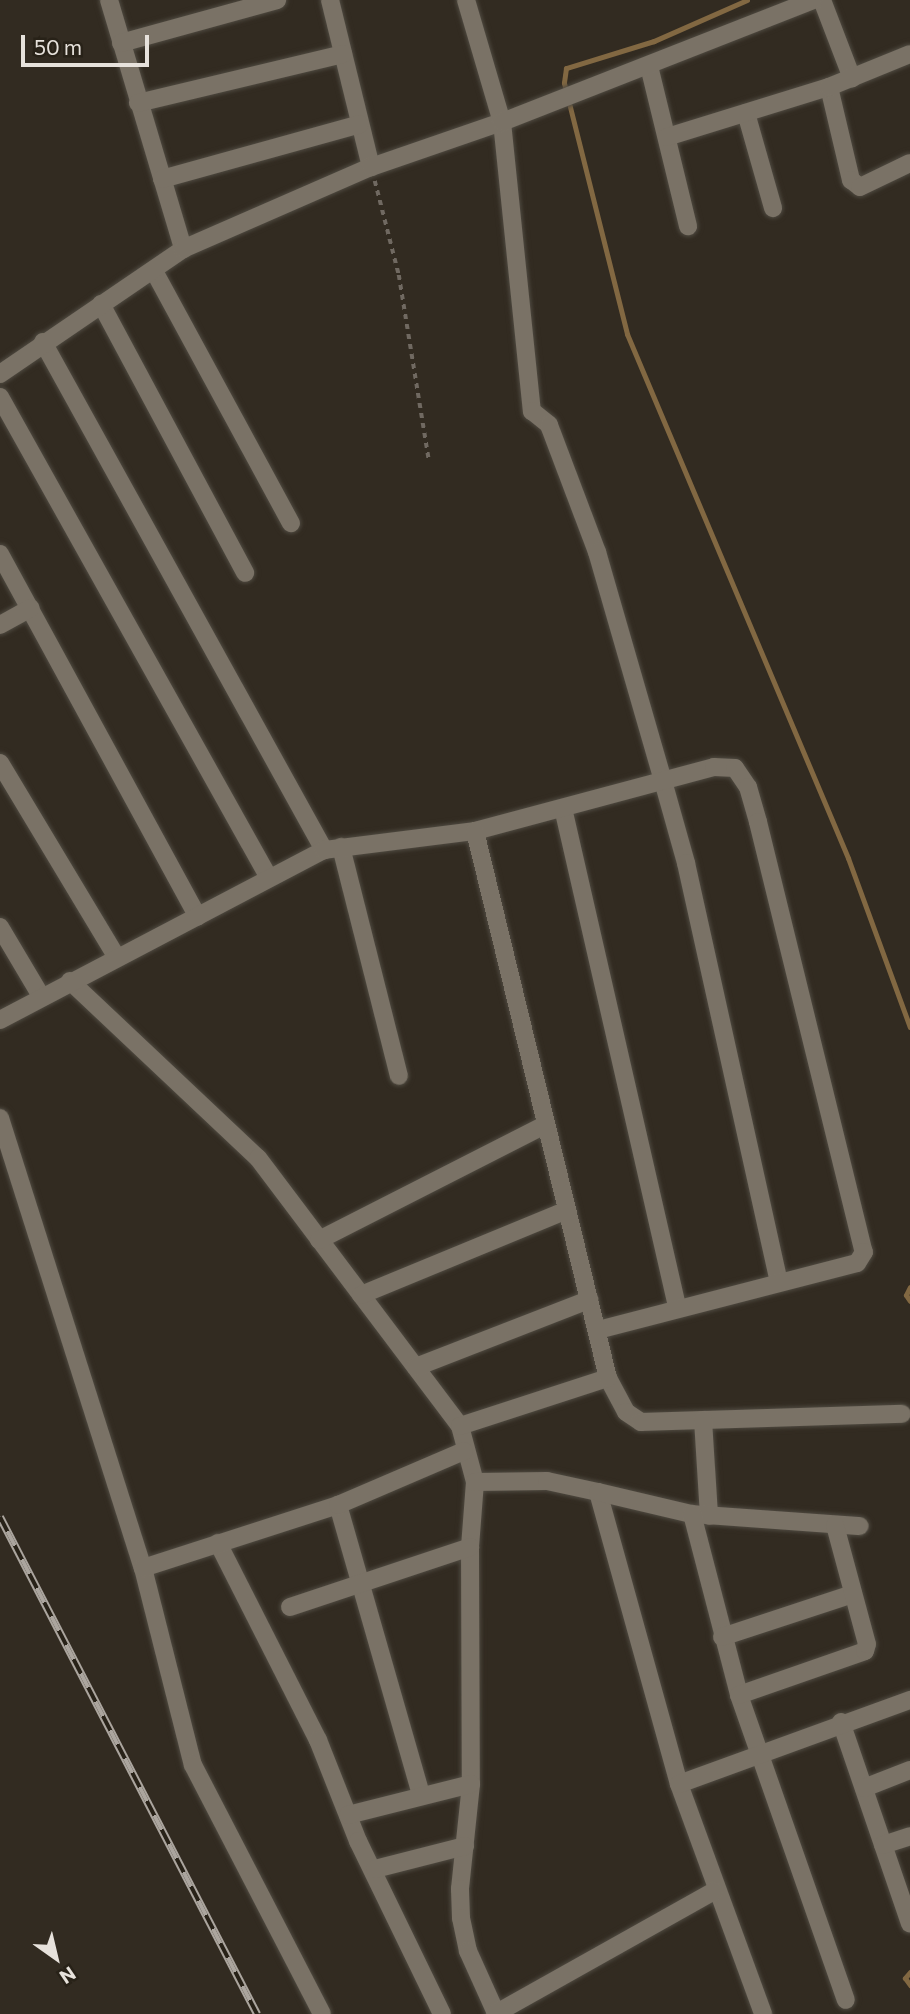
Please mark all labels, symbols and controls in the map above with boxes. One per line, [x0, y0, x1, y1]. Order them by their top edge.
scale bar [24, 21, 152, 65]
text: 50 m [34, 34, 82, 59]
north arrow [21, 1923, 91, 1993]
text: N [56, 1962, 80, 1989]

